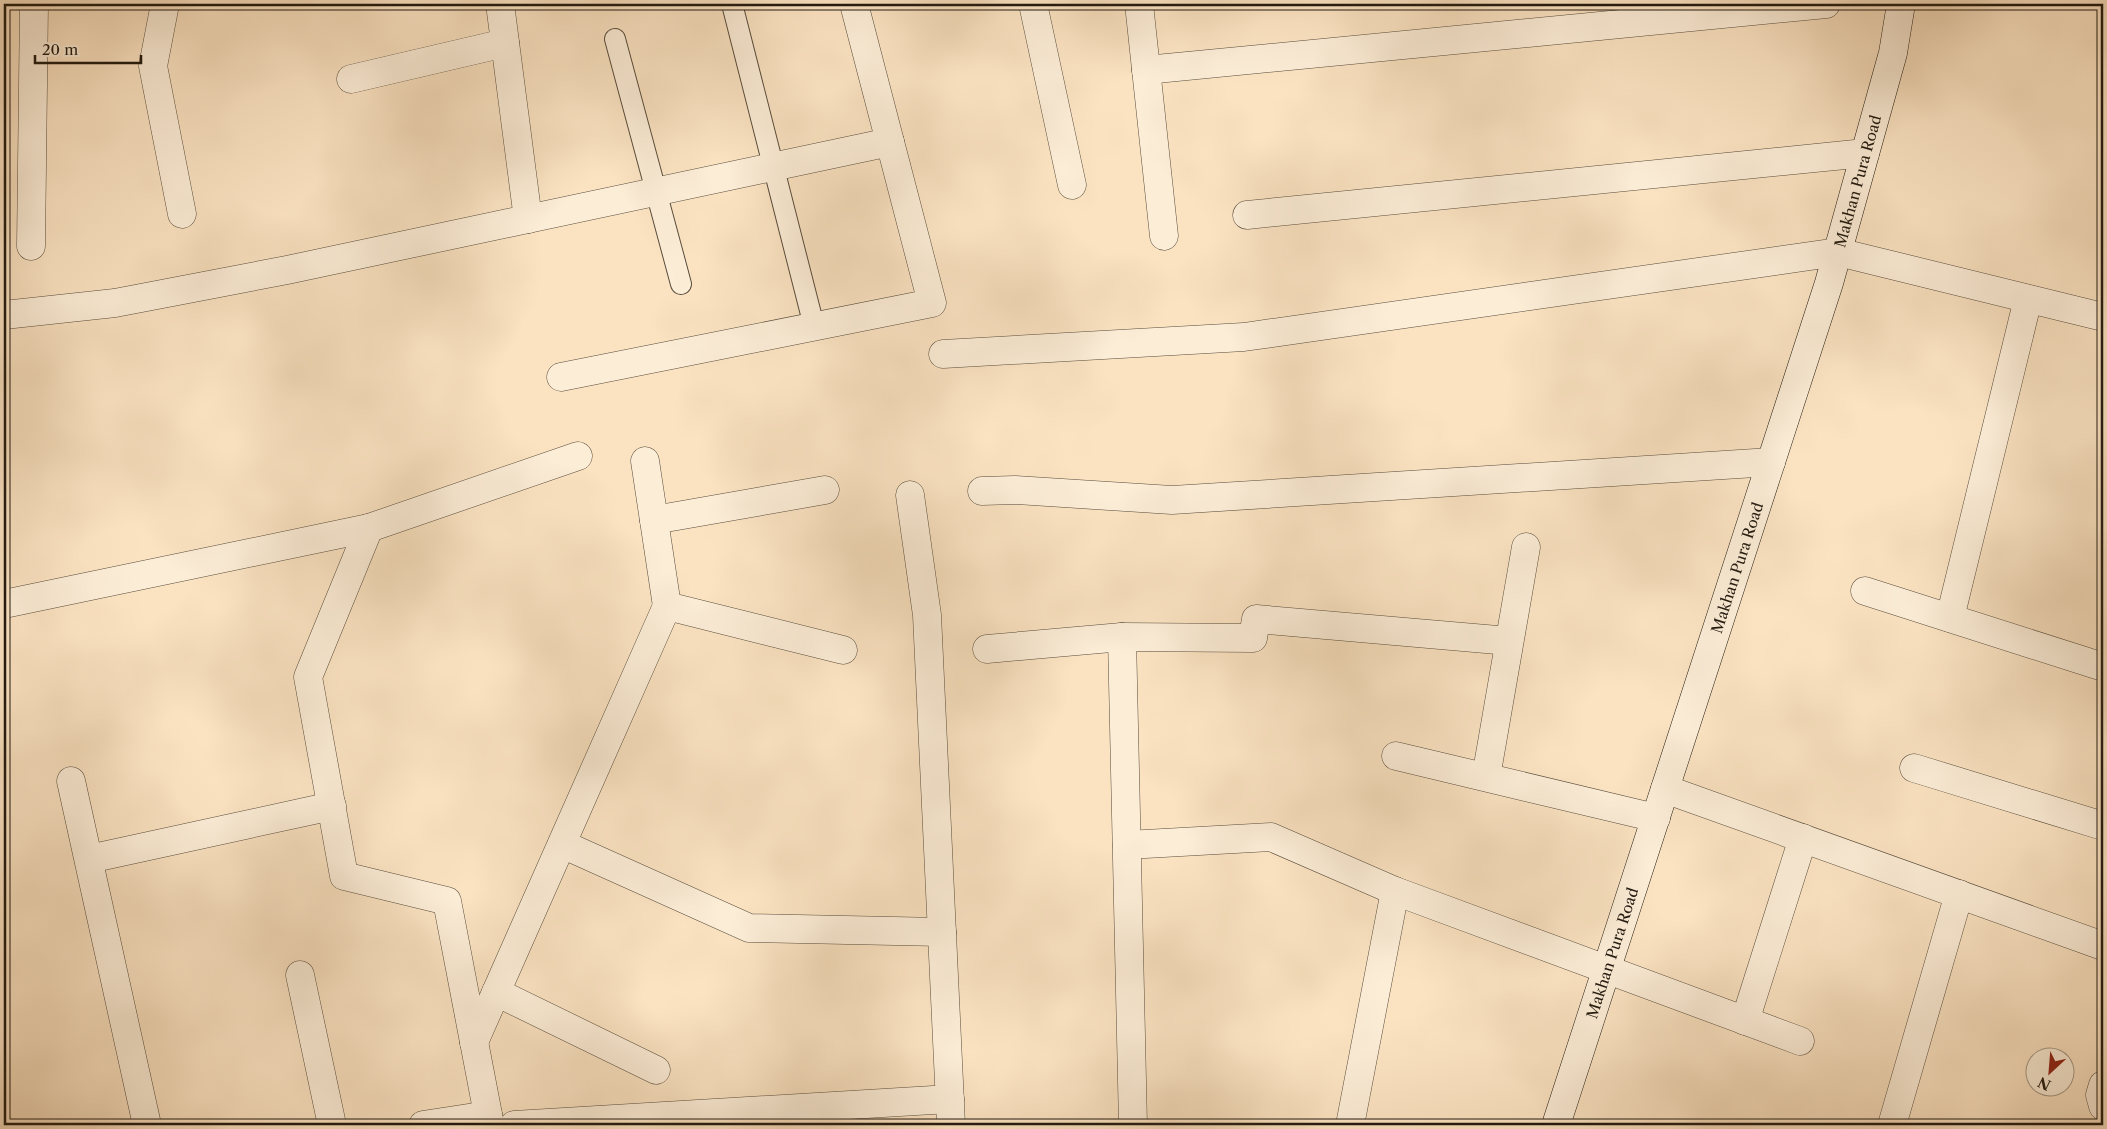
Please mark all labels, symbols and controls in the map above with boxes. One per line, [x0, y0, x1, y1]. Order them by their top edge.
scale bar [35, 32, 141, 64]
text: 20 m [42, 40, 78, 59]
street label: Makhan Pura Road [1830, 113, 1885, 249]
street label: Makhan Pura Road [1707, 500, 1767, 635]
street label: Makhan Pura Road [1582, 885, 1642, 1021]
north arrow [2024, 1046, 2074, 1096]
text: N [2035, 1073, 2054, 1094]

